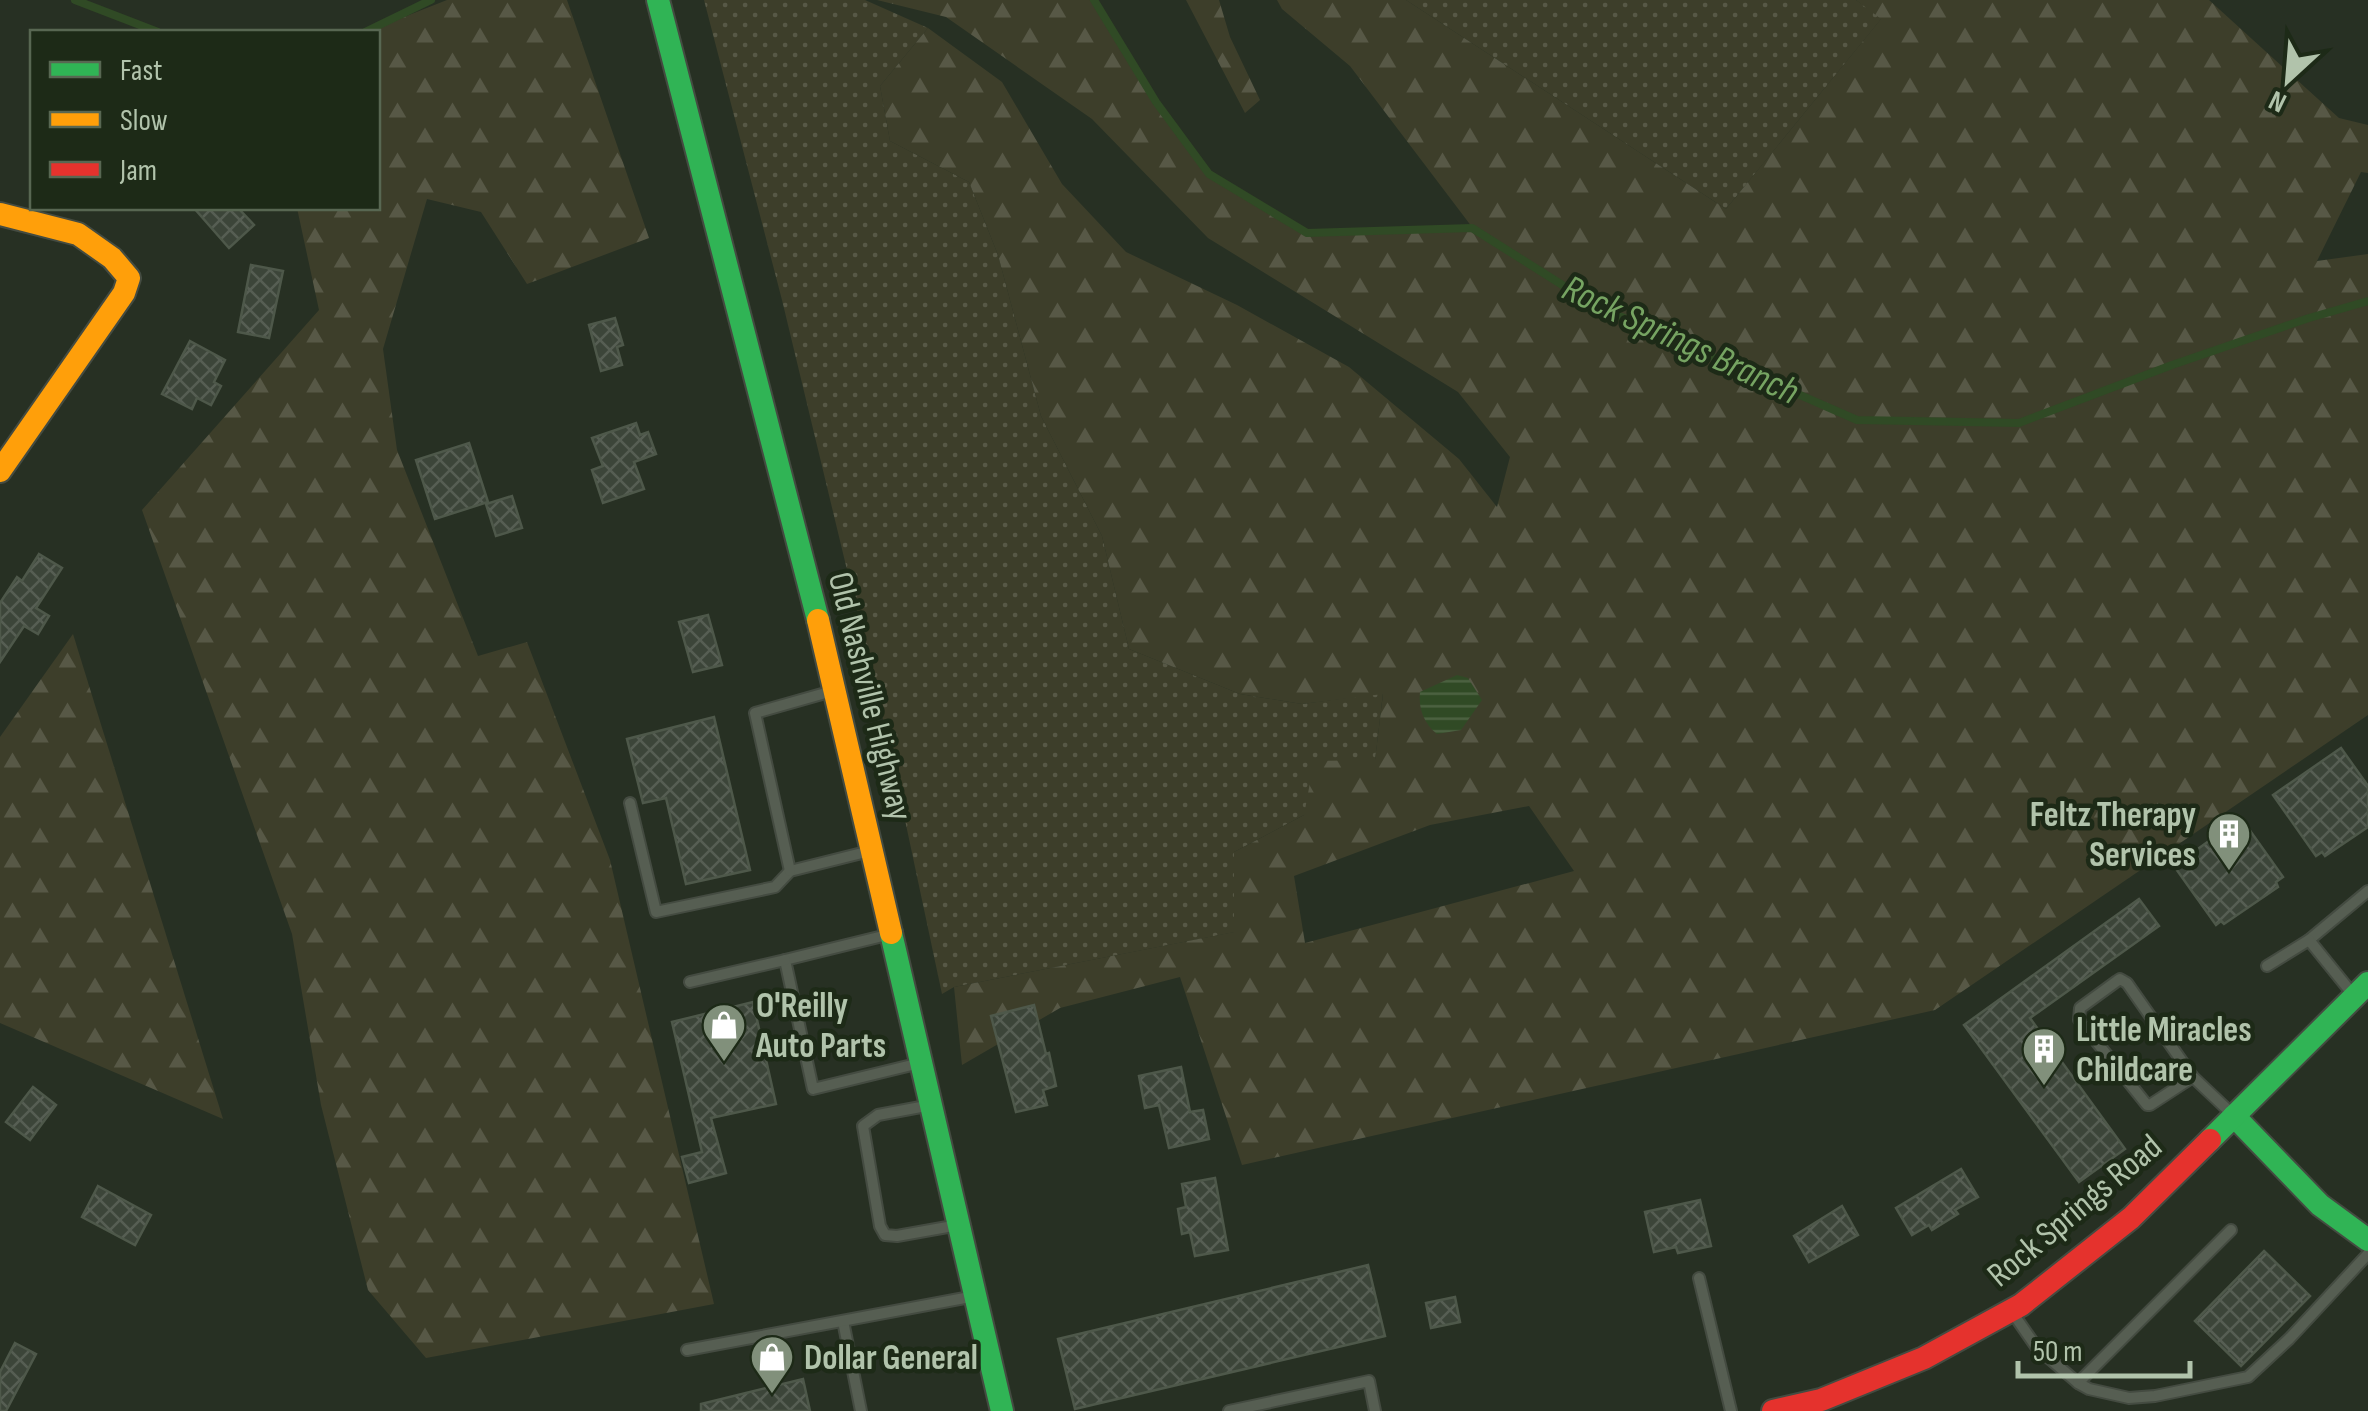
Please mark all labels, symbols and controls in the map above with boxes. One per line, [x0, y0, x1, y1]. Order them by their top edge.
legend [30, 30, 380, 210]
north arrow [2238, 30, 2338, 130]
text: Fast [120, 53, 162, 89]
text: N [2264, 83, 2292, 119]
text: Slow [120, 103, 168, 139]
text: Jam [119, 153, 157, 189]
water label: Rock Springs Branch [1555, 266, 1806, 415]
street label: Old Nashville Highway [818, 568, 921, 825]
place label: Feltz Therapy Services [2030, 794, 2196, 877]
building icon: Feltz Therapy Services [2206, 811, 2252, 872]
place label: O'Reilly Auto Parts [755, 985, 886, 1068]
shop icon: O'Reilly Auto Parts [701, 1002, 747, 1063]
place label: Little Miracles Childcare [2076, 1009, 2252, 1092]
building icon: Little Miracles Childcare [2021, 1026, 2067, 1087]
street label: Rock Springs Road [1979, 1126, 2171, 1297]
scale bar [2018, 1316, 2190, 1378]
shop icon: Dollar General [749, 1334, 795, 1395]
text: 50 m [2033, 1334, 2082, 1370]
place label: Dollar General [804, 1337, 978, 1380]

